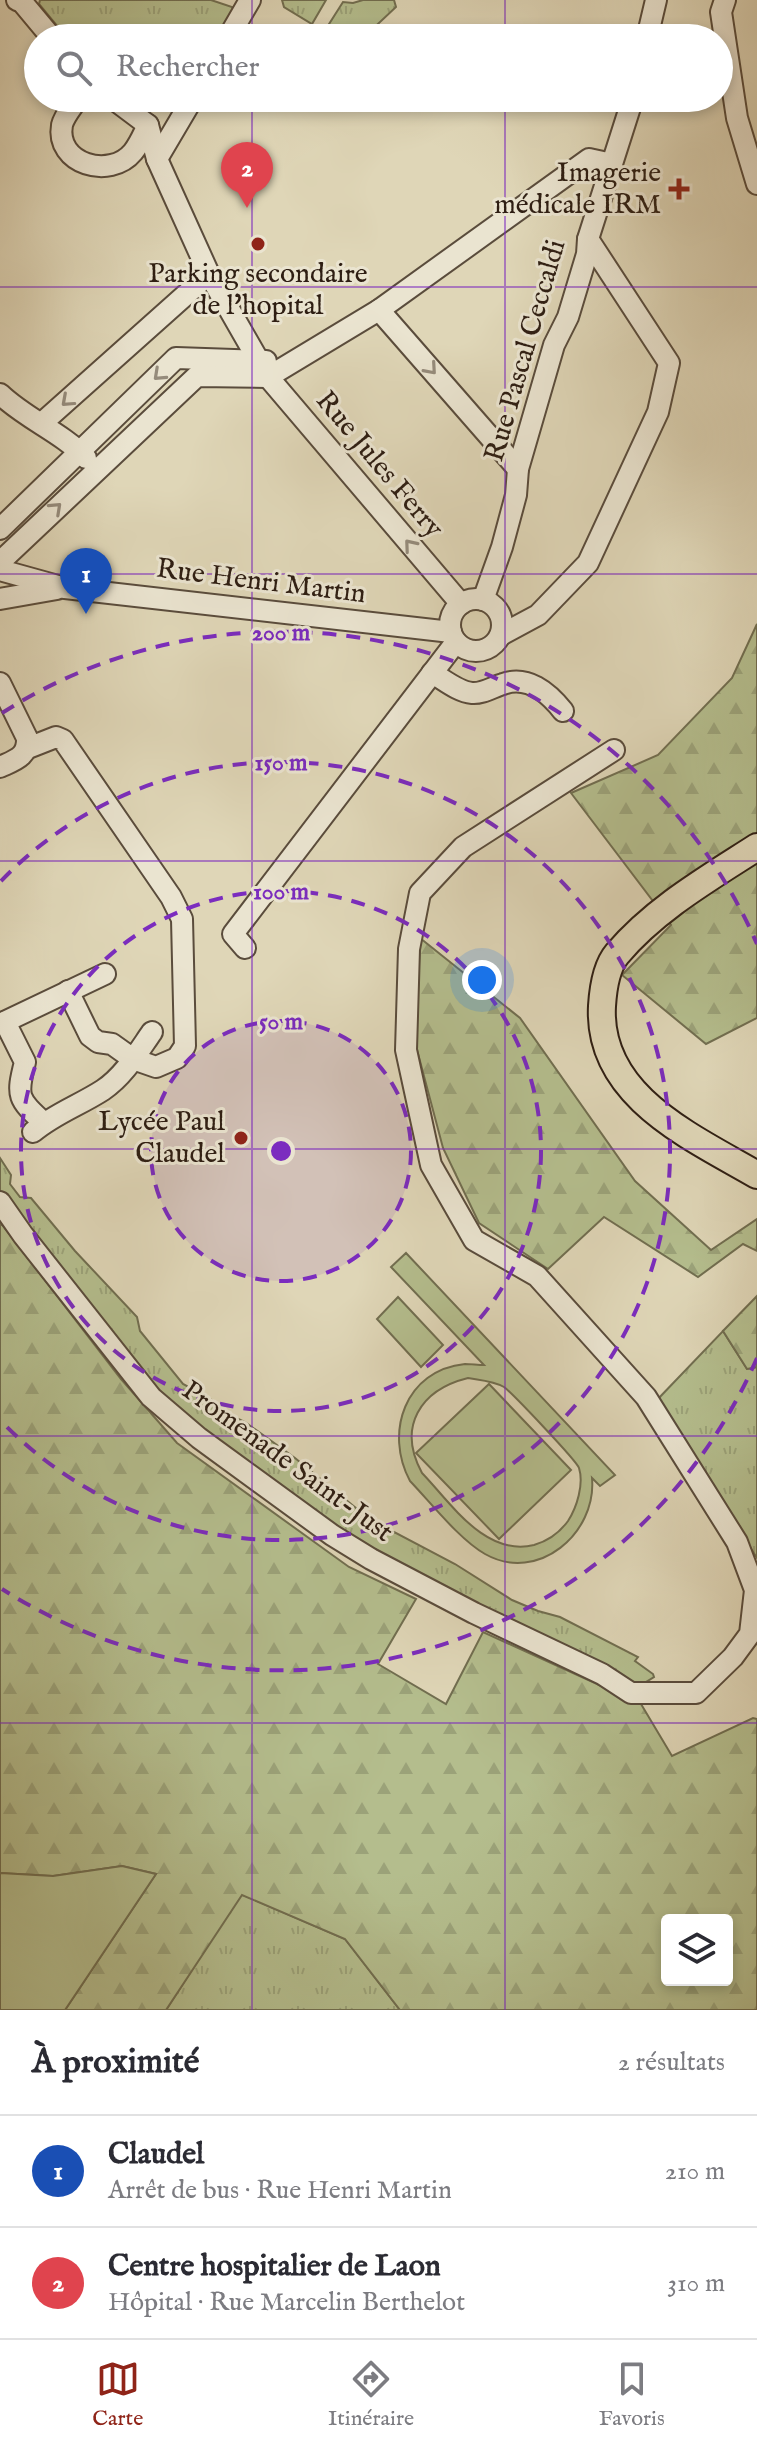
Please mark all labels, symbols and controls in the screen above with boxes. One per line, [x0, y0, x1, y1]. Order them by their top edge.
search box [24, 24, 733, 112]
icon: search [52, 46, 96, 90]
text: Rechercher [116, 49, 260, 87]
pin: 2 [221, 142, 273, 208]
place label: Imagerie médicale IRM [494, 156, 661, 223]
marker: Imagerie médicale IRM [668, 178, 690, 200]
marker: Parking secondaire de l'hopital [249, 235, 267, 253]
street label: Rue Pascal Ceccaldi [478, 236, 574, 466]
place label: Parking secondaire de l'hopital [148, 257, 368, 324]
one-way arrow [421, 359, 435, 374]
one-way arrow [153, 366, 168, 380]
street label: Rue Jules Ferry [307, 384, 451, 546]
one-way arrow [61, 391, 76, 405]
one-way arrow [47, 503, 61, 518]
one-way arrow [405, 540, 420, 554]
pin: 1 [60, 548, 112, 614]
street label: Rue Henri Martin [154, 552, 368, 612]
text: 200 m [252, 618, 311, 649]
text: 150 m [254, 748, 308, 779]
text: 100 m [253, 877, 310, 908]
your location [462, 960, 502, 1000]
text: 50 m [259, 1007, 304, 1038]
place label: Lycée Paul Claudel [98, 1105, 225, 1172]
marker: Lycée Paul Claudel [232, 1129, 250, 1147]
centre of rings [267, 1137, 295, 1165]
street label: Promenade Saint-Just [174, 1374, 400, 1551]
map controls [661, 1914, 733, 1986]
button: layers [661, 1914, 733, 1986]
text: À proximité [32, 2041, 199, 2084]
text: 2 résultats [618, 2046, 725, 2079]
text: Claudel [108, 2136, 204, 2174]
text: 1 [53, 2155, 63, 2188]
text: 210 m [665, 2155, 725, 2188]
text: Arrêt de bus · Rue Henri Martin [108, 2174, 452, 2207]
text: Centre hospitalier de Laon [108, 2248, 441, 2286]
text: 2 [52, 2267, 64, 2300]
text: 310 m [667, 2267, 725, 2300]
text: Hôpital · Rue Marcelin Berthelot [108, 2286, 465, 2319]
tab: Carte [92, 2357, 143, 2433]
tab: Itinéraire [328, 2357, 414, 2433]
tab: Favoris [599, 2357, 665, 2433]

